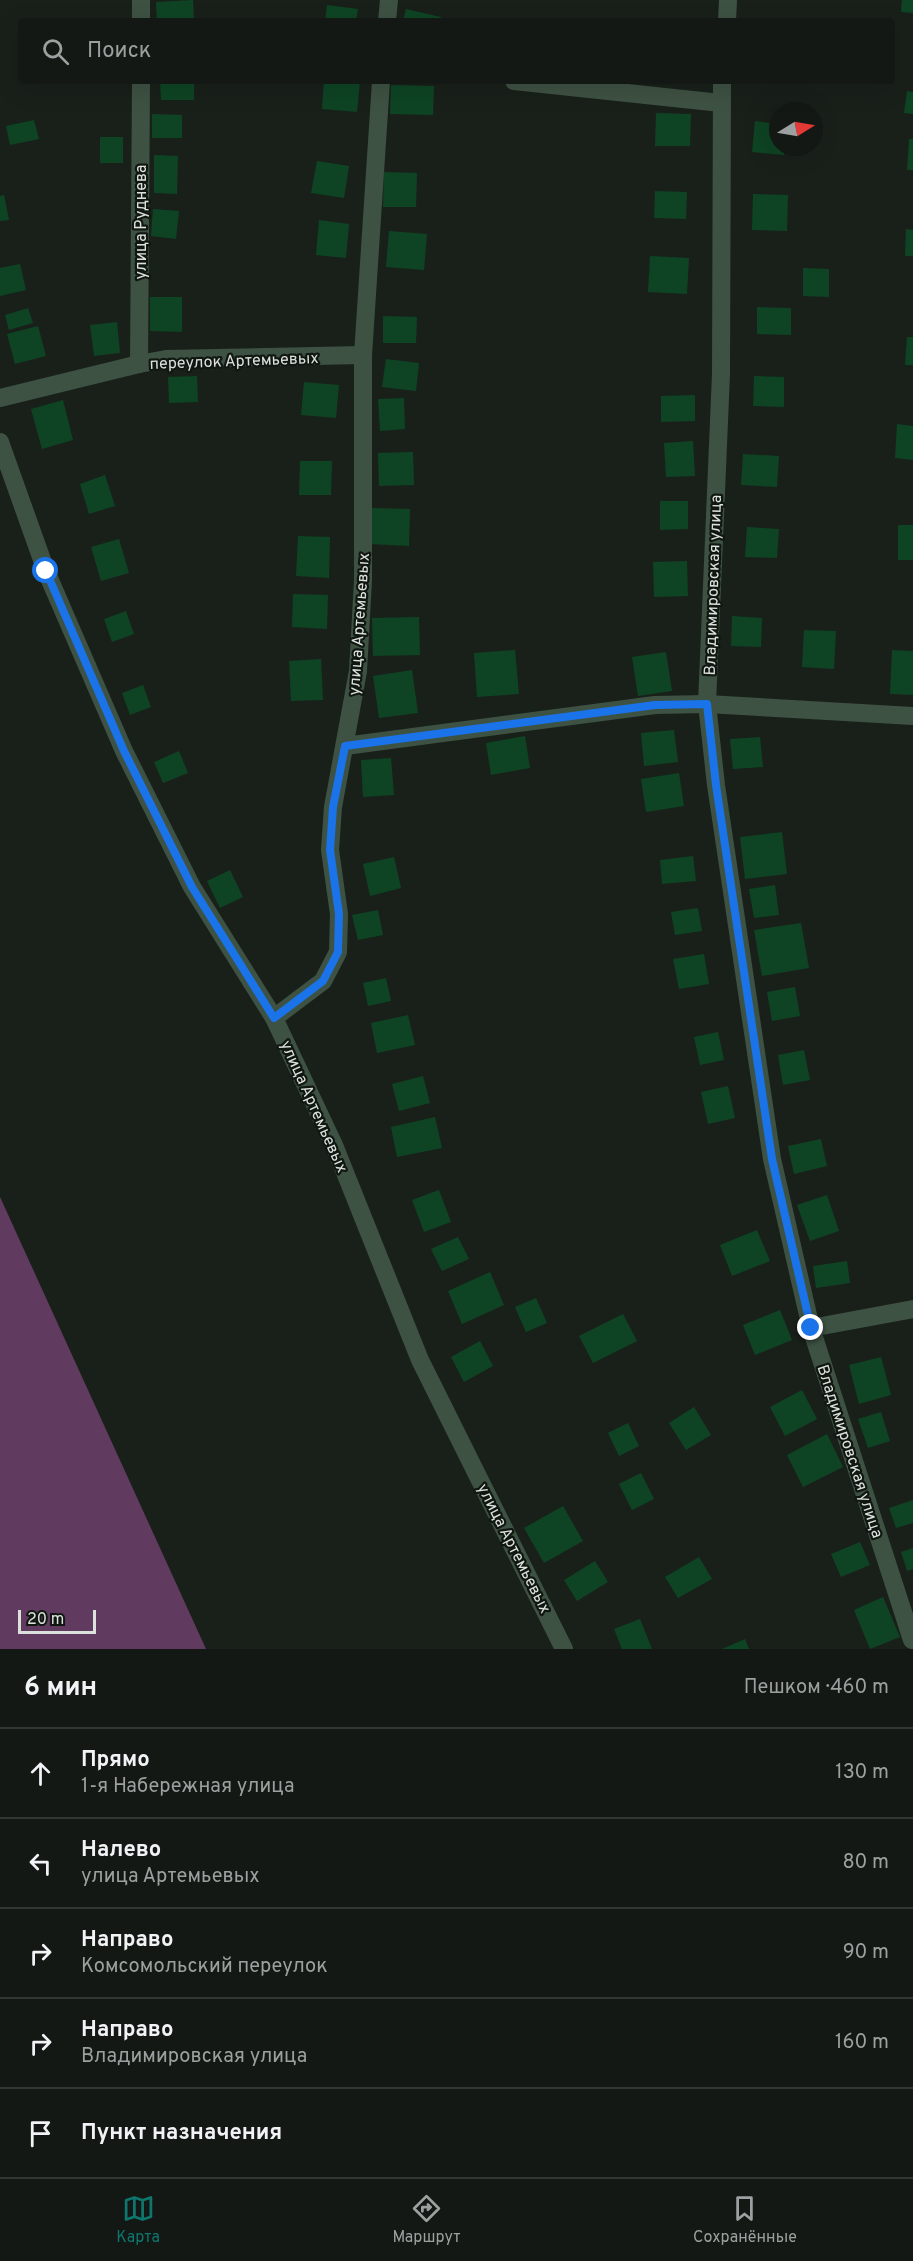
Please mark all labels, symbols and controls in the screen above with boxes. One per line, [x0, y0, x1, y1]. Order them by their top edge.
search box [18, 18, 895, 84]
icon: search [39, 35, 72, 68]
text: Поиск [87, 38, 151, 65]
north arrow [769, 102, 823, 156]
street label: улица Руднева [132, 165, 152, 279]
street label: переулок Артемьевых [149, 349, 319, 375]
street label: Владимировская улица [701, 494, 727, 676]
street label: улица Артемьевых [345, 552, 375, 696]
route start [32, 557, 58, 583]
street label: улица Артемьевых [275, 1037, 351, 1176]
route end [797, 1314, 823, 1340]
street label: Владимировская улица [812, 1362, 887, 1541]
street label: улица Артемьевых [472, 1481, 555, 1617]
scale bar [18, 1607, 96, 1634]
text: 20 m [27, 1610, 64, 1630]
text: 6 мин [24, 1672, 97, 1705]
text: Пешком · 460 m [744, 1675, 889, 1701]
text: Прямо [81, 1747, 150, 1774]
icon: ahead [24, 1757, 57, 1790]
text: 130 m [835, 1760, 889, 1786]
text: 1-я Набережная улица [81, 1774, 294, 1800]
text: Налево [81, 1837, 161, 1864]
icon: left [24, 1847, 57, 1880]
text: 80 m [843, 1850, 889, 1876]
text: улица Артемьевых [81, 1864, 260, 1890]
text: Направо [81, 1927, 173, 1954]
icon: right [24, 1937, 57, 1970]
text: 90 m [843, 1940, 889, 1966]
text: Комсомольский переулок [81, 1954, 328, 1980]
text: Направо [81, 2017, 173, 2044]
icon: right [24, 2027, 57, 2060]
text: 160 m [835, 2030, 889, 2056]
text: Владимировская улица [81, 2044, 307, 2070]
icon: arrive [24, 2117, 57, 2150]
text: Пункт назначения [81, 2120, 282, 2147]
tab: Карта [116, 2192, 160, 2248]
tab: Маршрут [392, 2192, 461, 2248]
tab: Сохранённые [693, 2192, 797, 2248]

